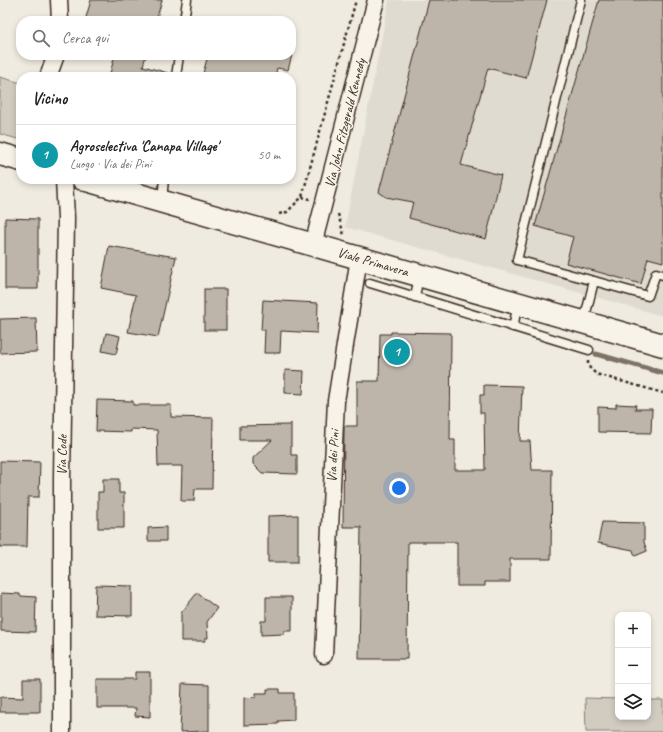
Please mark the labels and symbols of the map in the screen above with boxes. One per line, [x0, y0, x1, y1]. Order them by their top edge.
street label: Via John Fitzgerald Kennedy [321, 56, 370, 189]
street label: Viale Primavera [335, 244, 411, 280]
pin: 1 [384, 337, 410, 367]
street label: Via dei Pini [323, 427, 343, 483]
street label: Via Code [53, 433, 71, 475]
your location [389, 478, 409, 498]

